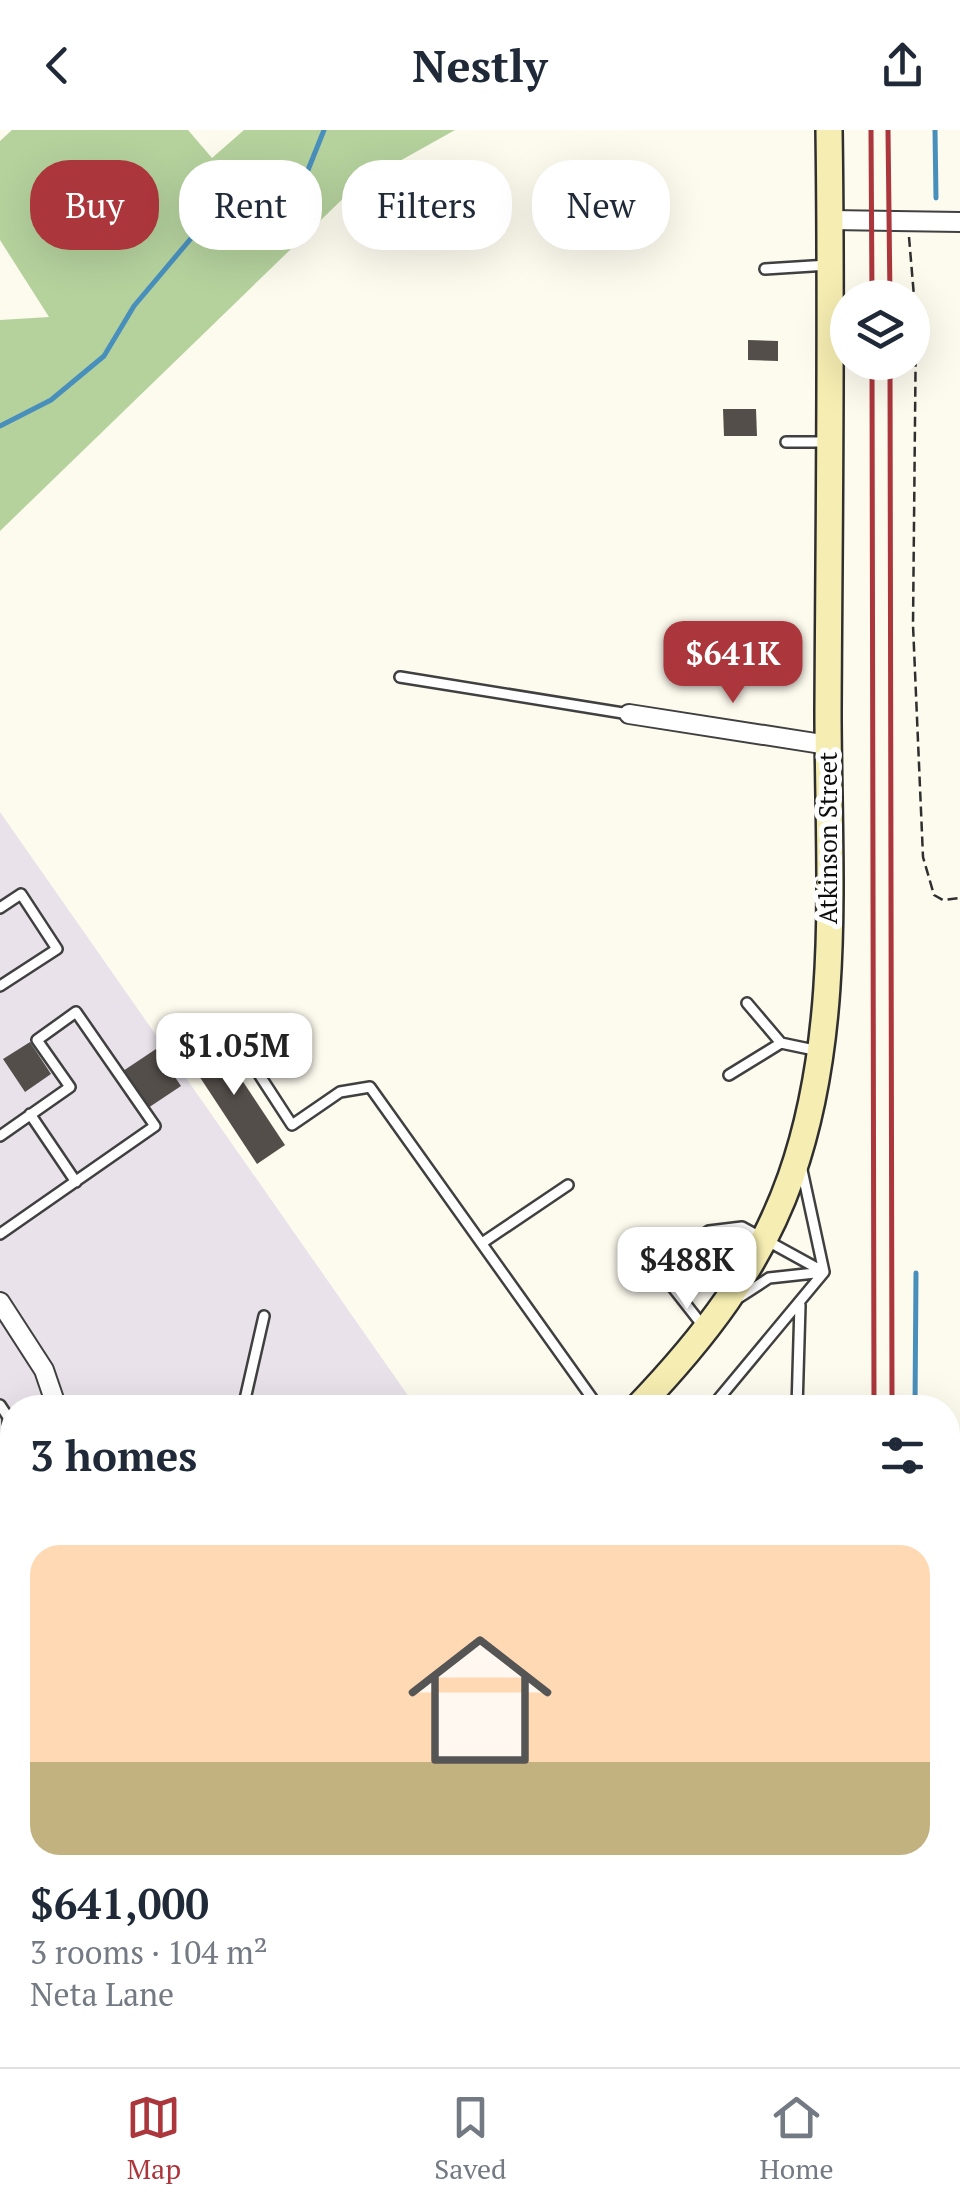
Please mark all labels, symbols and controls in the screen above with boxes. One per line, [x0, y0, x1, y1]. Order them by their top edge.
text: Nestly [412, 35, 548, 95]
icon: back [30, 38, 85, 93]
icon: share [875, 38, 930, 93]
chip: Buy [30, 160, 159, 250]
chip: Rent [179, 160, 322, 250]
chip: Filters [342, 160, 512, 250]
chip: New [532, 160, 670, 250]
map controls [830, 280, 930, 380]
button: layers [830, 280, 930, 380]
pin: $641K [663, 621, 803, 706]
text: $641K [685, 632, 781, 674]
street label: Atkinson Street [811, 752, 844, 924]
pin: $1.05M [153, 1013, 315, 1098]
text: $1.05M [178, 1024, 290, 1066]
pin: $488K [617, 1227, 757, 1312]
text: $488K [639, 1238, 735, 1280]
text: 3 homes [30, 1427, 197, 1483]
icon: filters [875, 1428, 930, 1483]
icon: home [390, 1610, 570, 1790]
text: $641,000 [30, 1875, 209, 1931]
text: 3 rooms · 104 m² [30, 1931, 268, 1973]
text: Neta Lane [30, 1973, 174, 2015]
tab: Map [126, 2090, 181, 2187]
tab: Saved [434, 2090, 507, 2187]
tab: Home [759, 2090, 834, 2187]

